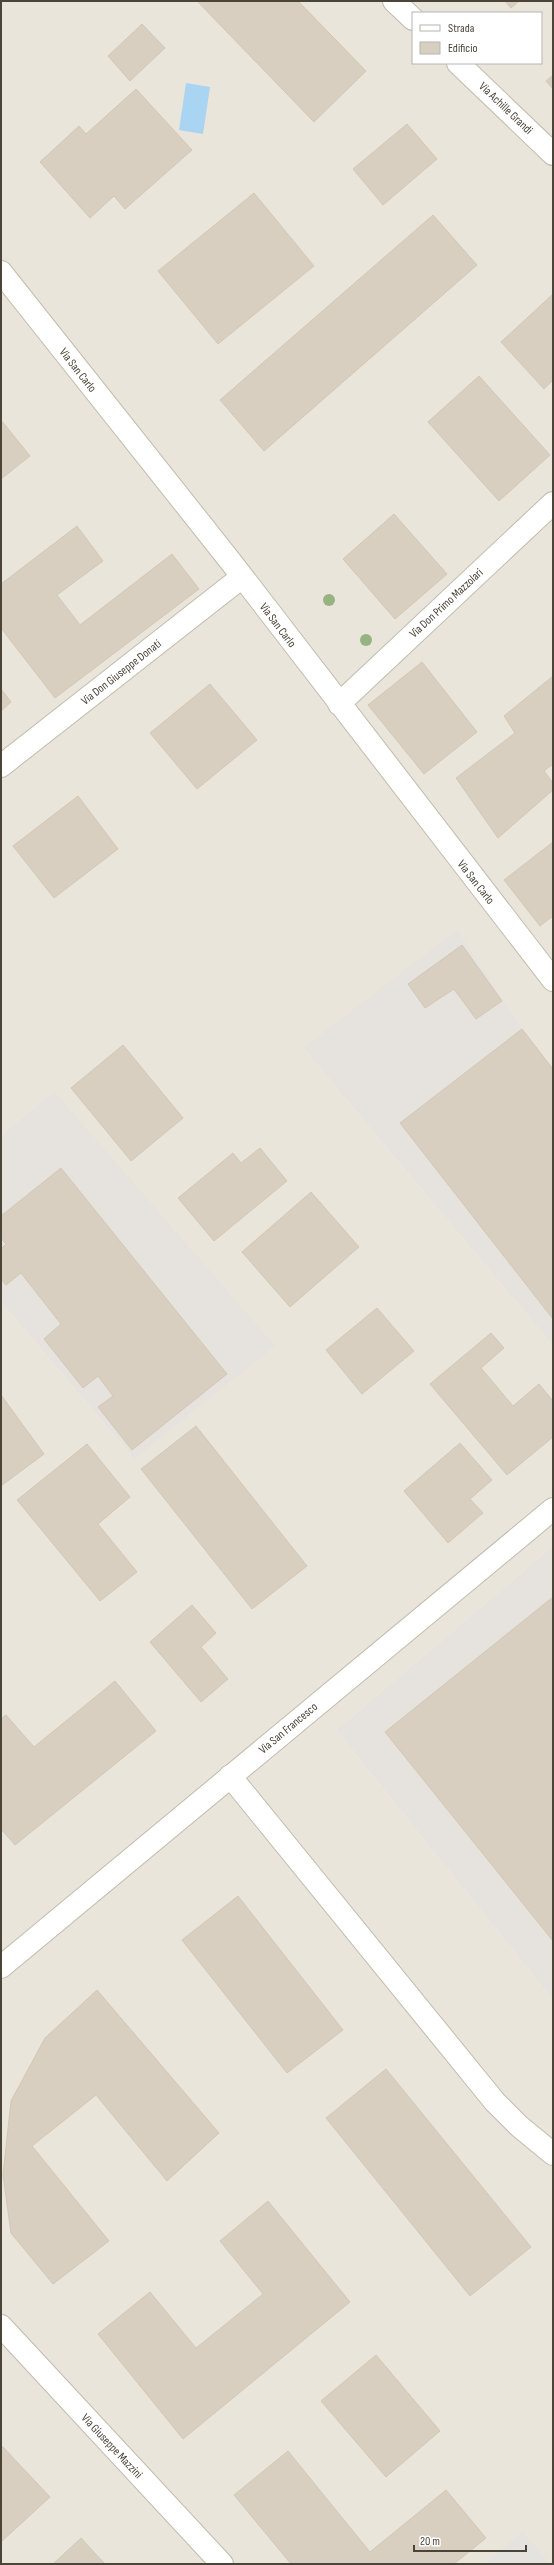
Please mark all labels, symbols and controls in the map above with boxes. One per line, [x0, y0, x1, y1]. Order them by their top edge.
legend [412, 12, 542, 64]
text: Strada [448, 21, 475, 36]
text: Edificio [448, 41, 477, 56]
street label: Via Achille Grandi [476, 79, 536, 138]
street label: Via San Carlo [56, 345, 99, 395]
street label: Via Don Primo Mazzolari [406, 565, 486, 641]
street label: Via San Carlo [256, 600, 299, 651]
street label: Via Don Giuseppe Donati [78, 636, 164, 708]
street label: Via San Carlo [454, 857, 497, 907]
street label: Via San Francesco [256, 1699, 321, 1757]
street label: Via Giuseppe Mazzini [78, 2411, 145, 2482]
scale bar [414, 2527, 526, 2553]
text: 20 m [420, 2534, 440, 2549]

